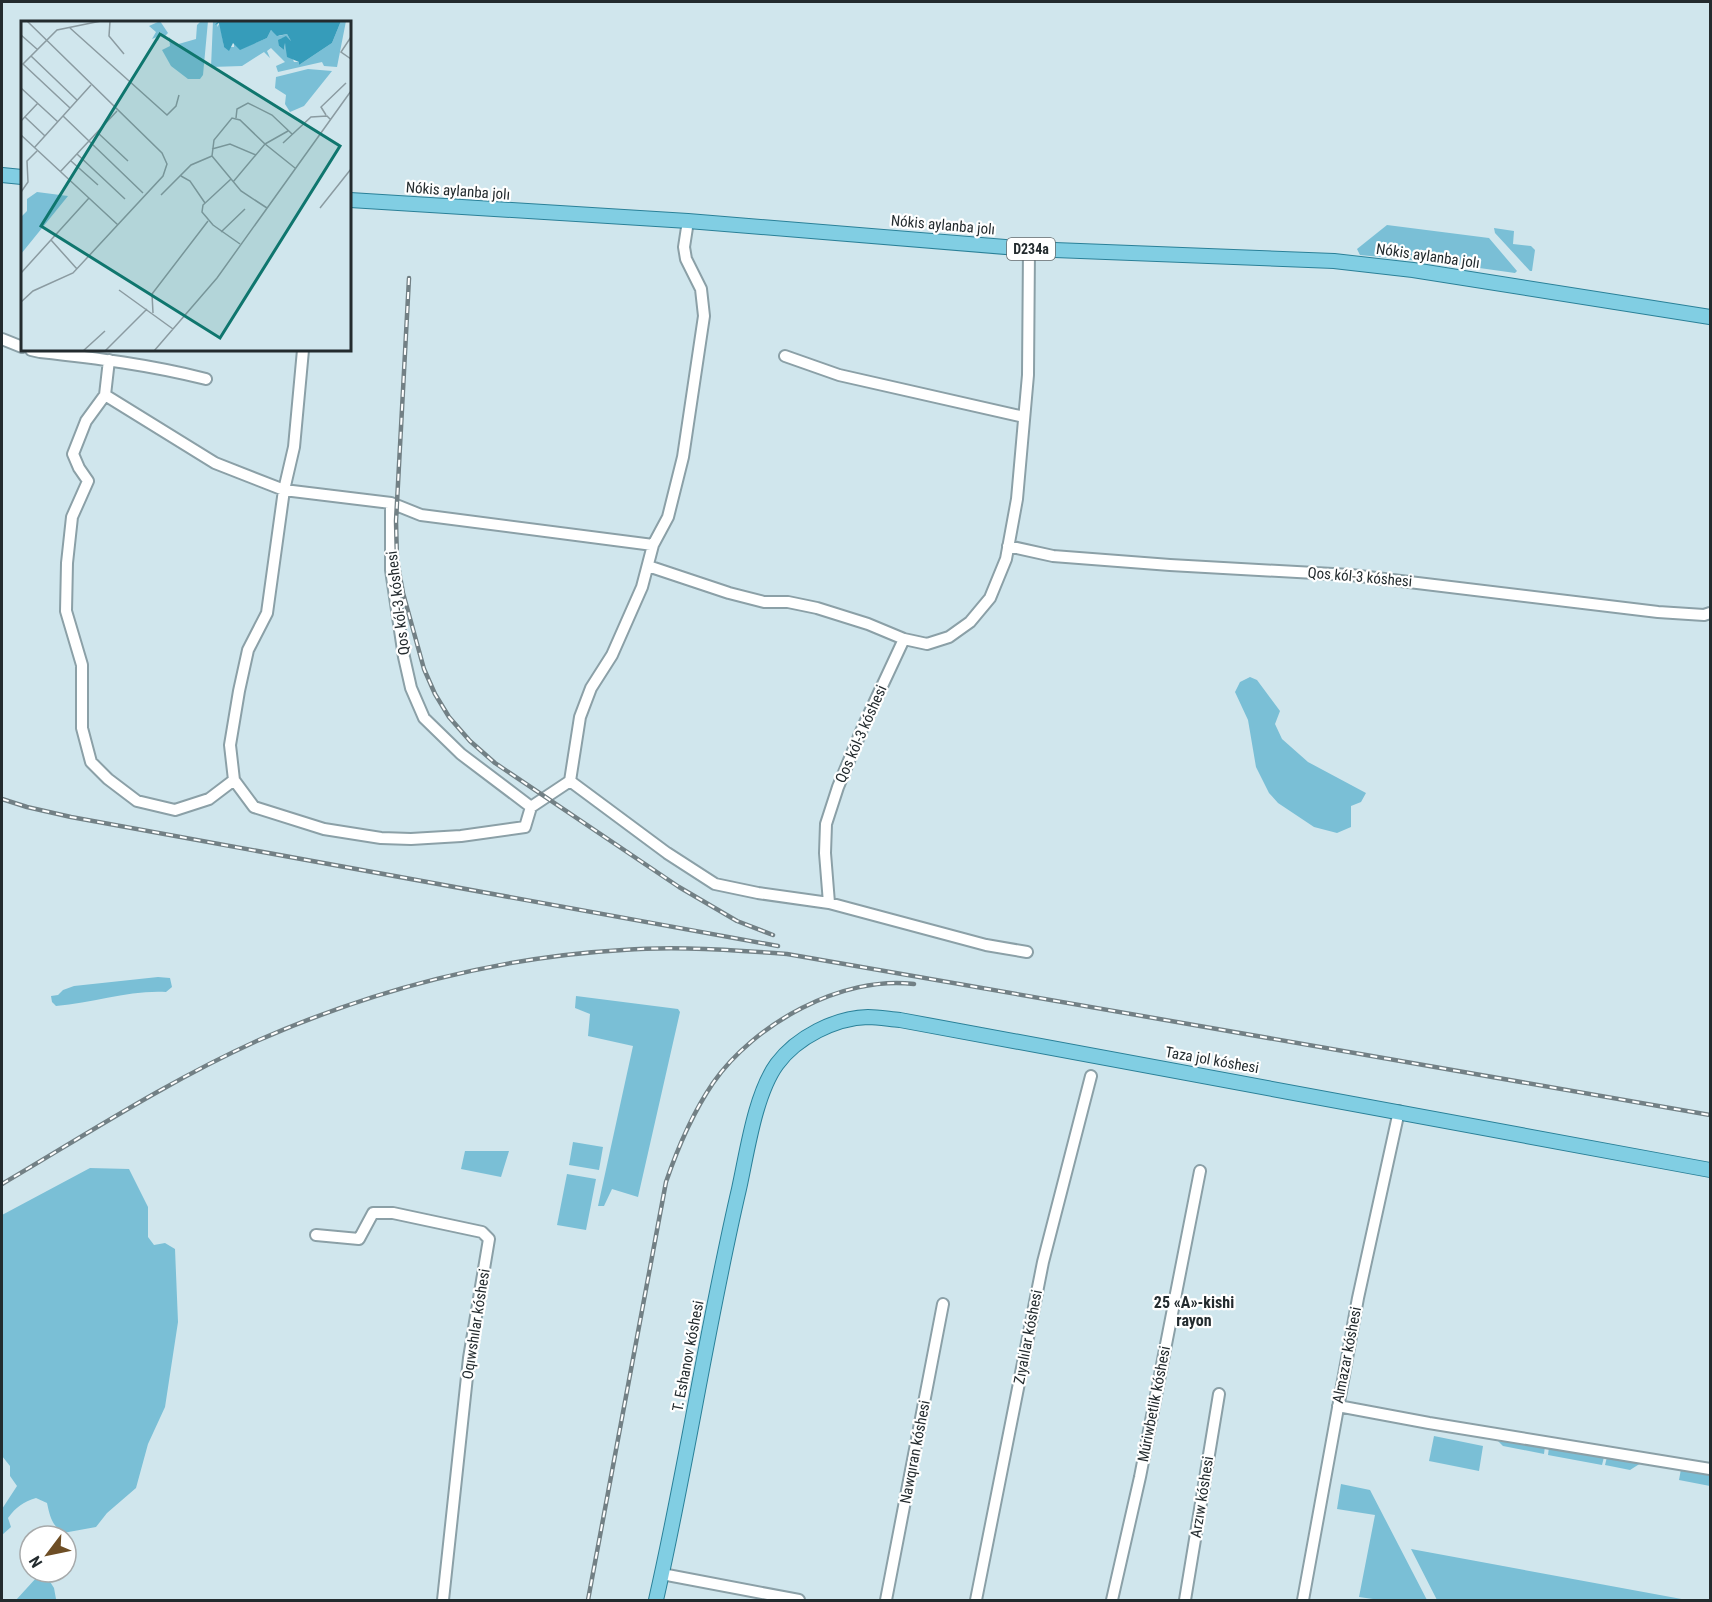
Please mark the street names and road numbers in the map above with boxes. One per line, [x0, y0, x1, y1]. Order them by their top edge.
street label: Nókis aylanba jolı [405, 178, 511, 204]
street label: Nókis aylanba jolı [890, 211, 996, 239]
road number: D234a [1007, 238, 1055, 260]
street label: Nókis aylanba jolı [1375, 240, 1481, 272]
street label: Qos kól-3 kóshesi [383, 550, 413, 656]
street label: Qos kól-3 kóshesi [1307, 563, 1413, 591]
street label: Qos kól-3 kóshesi [831, 682, 891, 786]
street label: Taza jol kóshesi [1164, 1043, 1260, 1077]
street label: Oqıwshılar kóshesi [458, 1267, 494, 1381]
street label: Zıyalılar kóshesi [1010, 1288, 1046, 1386]
street label: T. Eshanov kóshesi [668, 1299, 708, 1413]
street label: Almazar kóshesi [1329, 1305, 1365, 1405]
street label: Múriwbetlik kóshesi [1134, 1344, 1174, 1464]
street label: Nawqıran kóshesi [896, 1399, 934, 1505]
street label: Arzıw kóshesi [1187, 1455, 1217, 1539]

